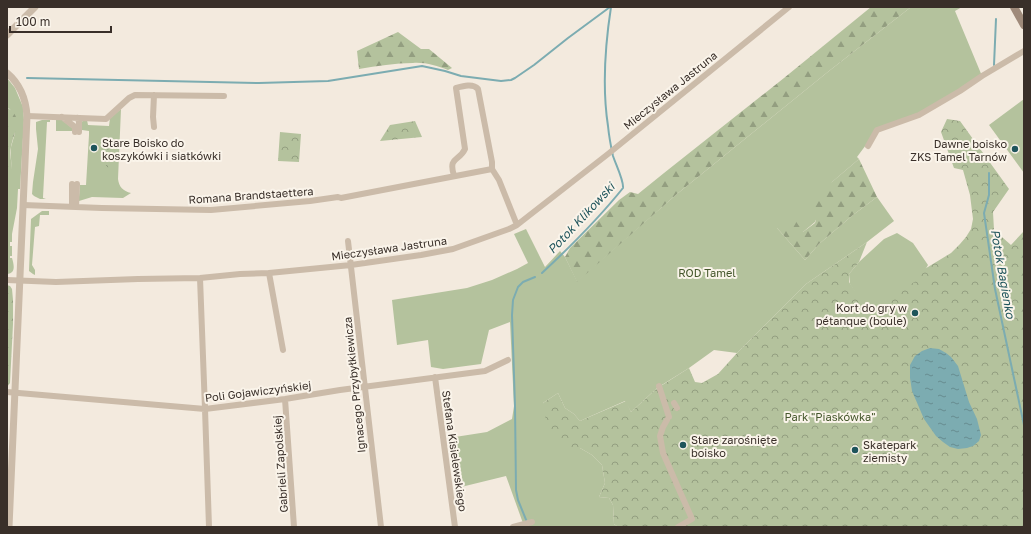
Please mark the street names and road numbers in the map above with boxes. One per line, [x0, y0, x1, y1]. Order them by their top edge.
street label: Mieczysława Jastruna [621, 48, 719, 132]
street label: Romana Brandstaettera [188, 184, 314, 206]
street label: Mieczysława Jastruna [330, 233, 448, 263]
street label: Ignacego Przybyłkiewicza [340, 316, 368, 454]
street label: Poli Gojawiczyńskiej [204, 378, 312, 404]
street label: Stefana Kisielewskiego [440, 390, 470, 513]
street label: Gabrieli Zapolskiej [270, 415, 290, 513]

